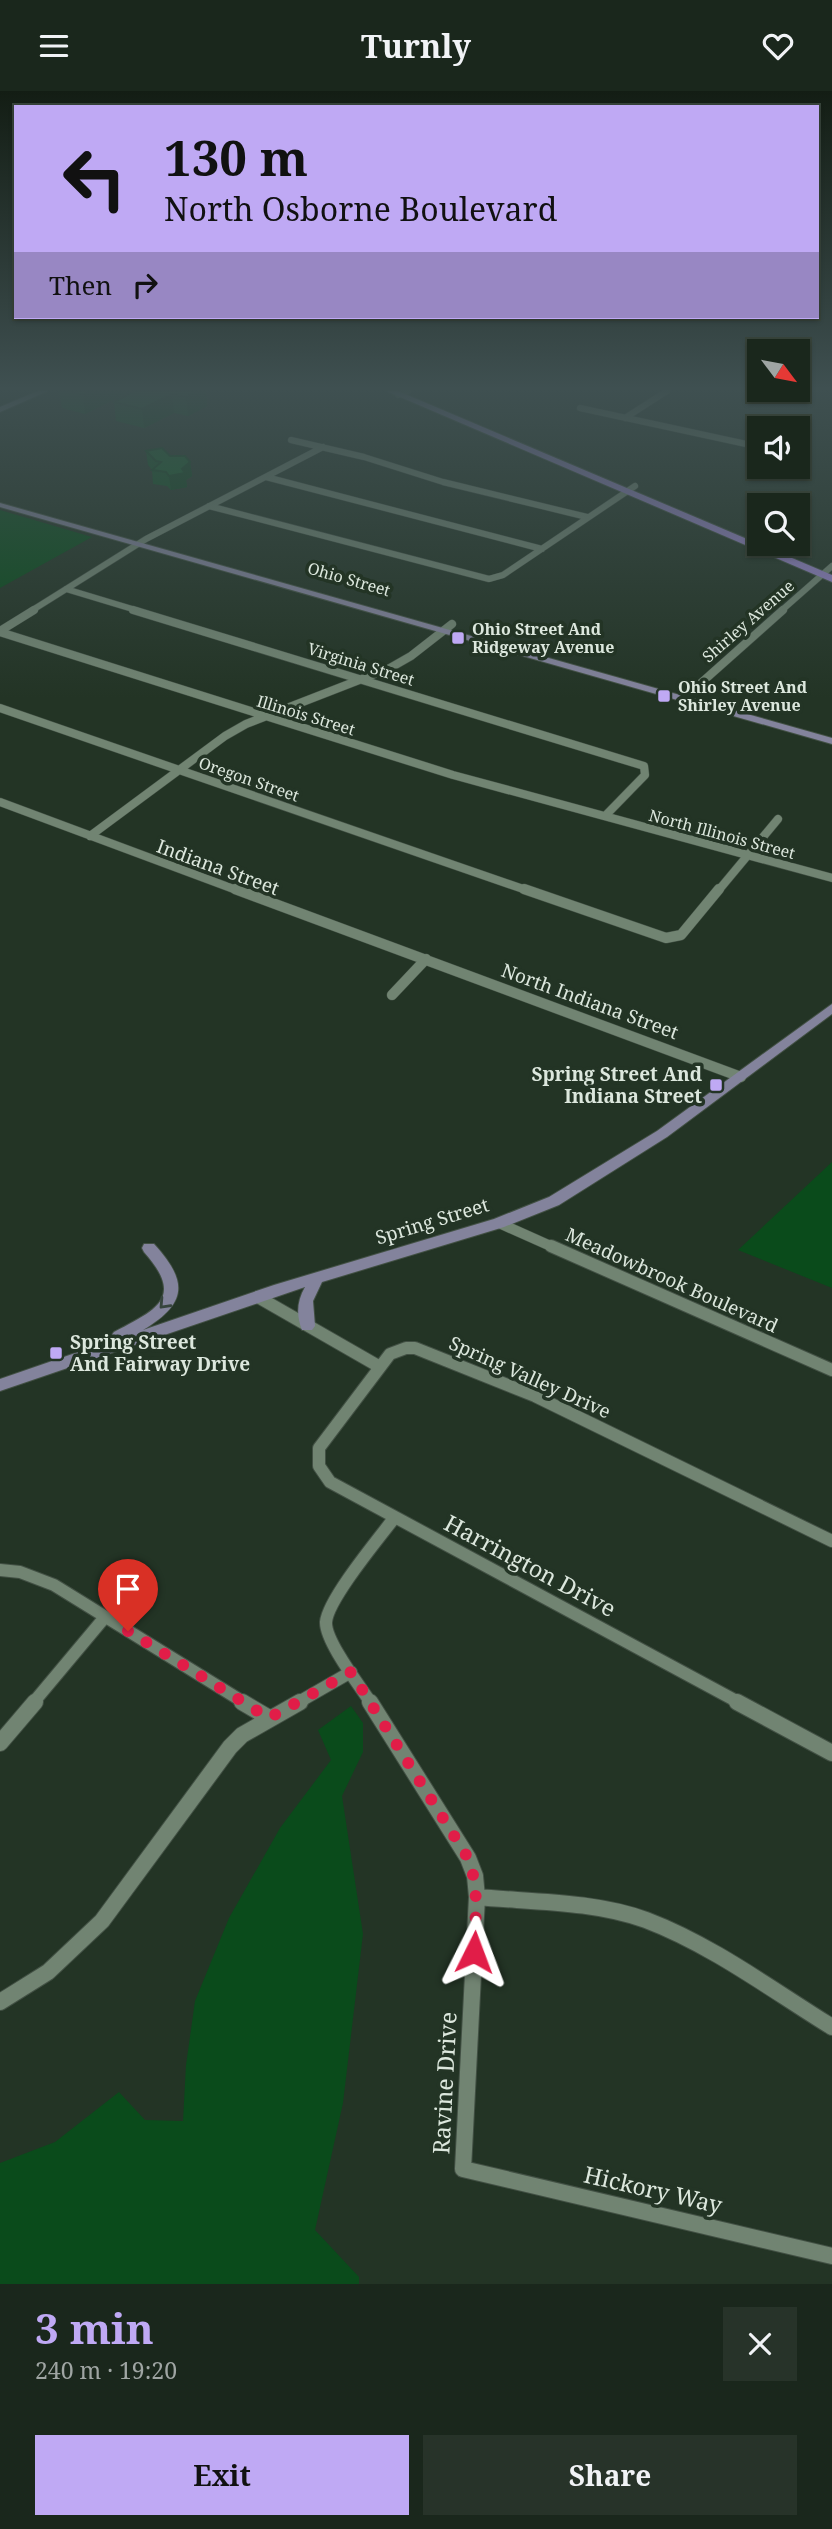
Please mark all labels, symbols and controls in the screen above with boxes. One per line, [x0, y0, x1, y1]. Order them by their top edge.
text: Turnly [361, 24, 471, 67]
icon: menu [35, 27, 73, 65]
icon: heart [759, 27, 797, 65]
text: 130 m [164, 124, 308, 190]
icon: left [49, 133, 140, 224]
text: North Osborne Boulevard [164, 187, 557, 230]
icon: right [126, 266, 164, 304]
text: Then [49, 267, 112, 303]
north arrow [747, 339, 810, 403]
map controls [747, 339, 810, 556]
button: sound [747, 416, 810, 479]
button: search [747, 493, 810, 556]
street label: Ohio Street [305, 557, 393, 601]
street label: Shirley Avenue [697, 575, 799, 667]
place label: Ohio Street And Ridgeway Avenue [472, 618, 614, 658]
marker: Ohio Street And Ridgeway Avenue [450, 630, 466, 646]
street label: Virginia Street [305, 637, 417, 691]
place label: Ohio Street And Shirley Avenue [678, 676, 808, 716]
marker: Ohio Street And Shirley Avenue [656, 688, 672, 704]
street label: Illinois Street [254, 690, 358, 740]
street label: Oregon Street [196, 752, 303, 807]
street label: North Illinois Street [646, 804, 798, 864]
street label: Indiana Street [153, 833, 283, 901]
street label: North Indiana Street [498, 957, 682, 1045]
place label: Spring Street And Indiana Street [532, 1061, 703, 1109]
marker: Spring Street And Indiana Street [708, 1077, 724, 1093]
street label: Spring Street [372, 1191, 492, 1251]
street label: Meadowbrook Boulevard [562, 1221, 783, 1339]
one-way arrow [160, 1296, 172, 1309]
place label: Spring Street And Fairway Drive [70, 1329, 250, 1377]
street label: Spring Valley Drive [445, 1330, 615, 1424]
marker: Spring Street And Fairway Drive [48, 1345, 64, 1361]
street label: Harrington Drive [439, 1506, 622, 1624]
pin [98, 1559, 158, 1631]
icon: arrive [109, 1570, 147, 1608]
position arrow [437, 1915, 511, 1989]
street label: Ravine Drive [424, 2011, 464, 2155]
street label: Hickory Way [581, 2158, 725, 2220]
text: 3 min [35, 2299, 154, 2356]
button: close [723, 2307, 797, 2381]
text: 240 m · 19:20 [35, 2354, 177, 2386]
button: Exit [35, 2435, 409, 2515]
button: Share [423, 2435, 797, 2515]

